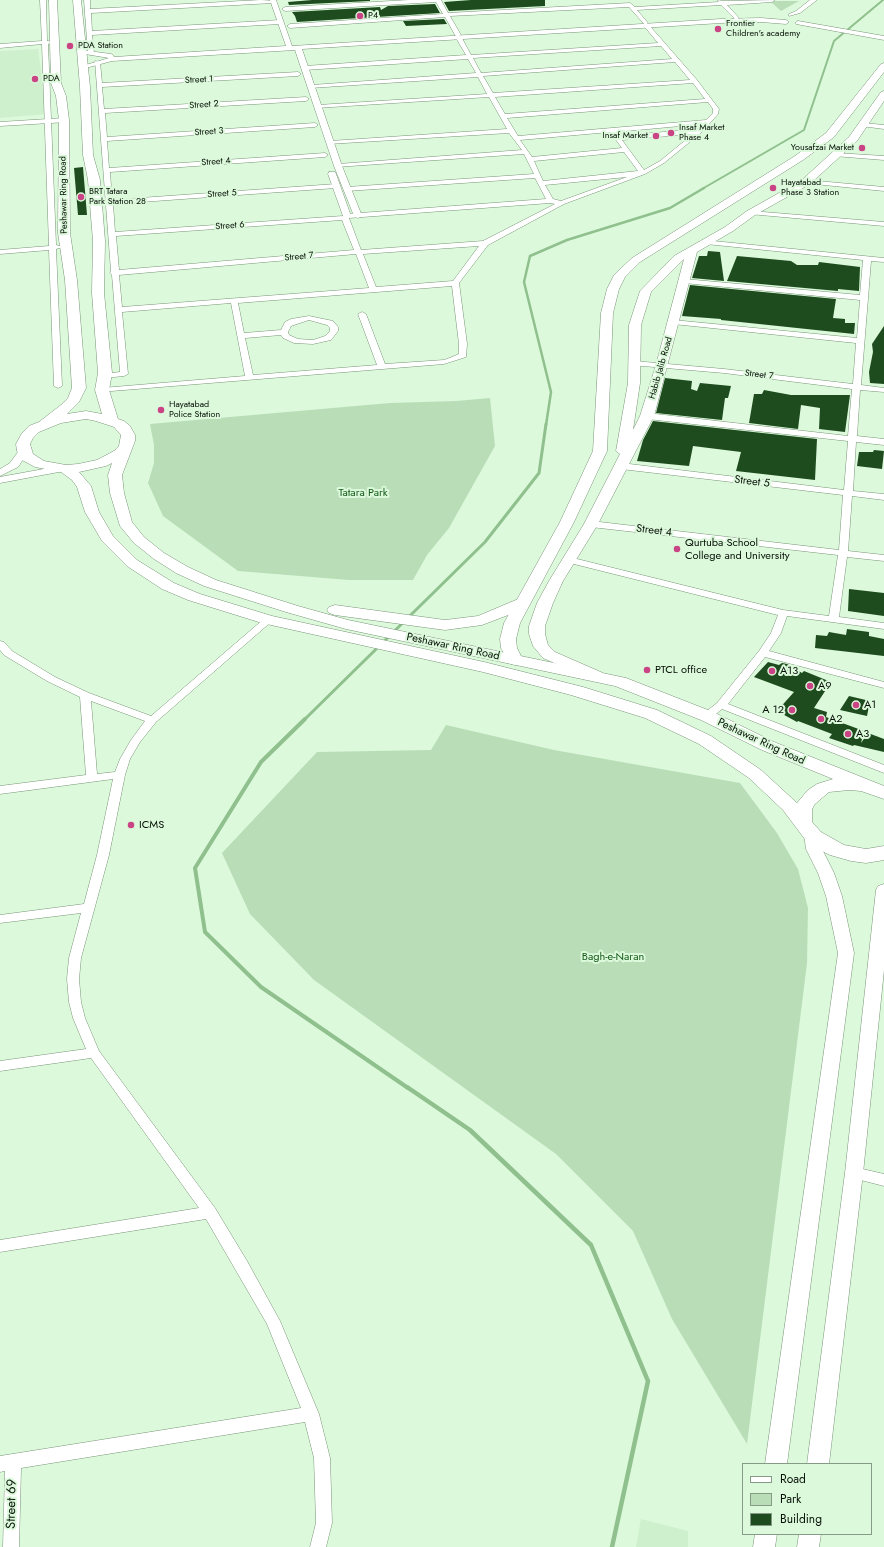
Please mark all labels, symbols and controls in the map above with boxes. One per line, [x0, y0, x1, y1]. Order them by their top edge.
marker: P4 [355, 11, 365, 21]
place label: P4 [368, 11, 378, 21]
place label: Frontier Children's academy [726, 19, 800, 40]
marker: Frontier Children's academy [713, 24, 723, 34]
marker: PDA Station [65, 41, 75, 51]
place label: PDA Station [78, 41, 123, 51]
marker: PDA [30, 74, 40, 84]
place label: PDA [43, 74, 60, 84]
street label: Street 1 [185, 74, 213, 86]
street label: Street 2 [189, 99, 219, 111]
place label: Insaf Market Phase 4 [679, 123, 724, 144]
street label: Street 3 [194, 126, 224, 138]
marker: Insaf Market Phase 4 [666, 128, 676, 138]
place label: Insaf Market [603, 131, 648, 141]
marker: Insaf Market [651, 131, 661, 141]
place label: Yousafzai Market [791, 143, 854, 153]
marker: Yousafzai Market [857, 143, 867, 153]
street label: Peshawar Ring Road [58, 156, 70, 234]
street label: Street 4 [201, 156, 231, 168]
place label: Hayatabad Phase 3 Station [781, 178, 839, 199]
marker: Hayatabad Phase 3 Station [768, 183, 778, 193]
place label: BRT Tatara Park Station 28 [89, 187, 146, 208]
street label: Street 5 [207, 188, 237, 200]
marker: BRT Tatara Park Station 28 [76, 192, 86, 202]
street label: Street 6 [215, 220, 245, 232]
street label: Street 7 [284, 250, 314, 264]
street label: Habib Jalib Road [647, 336, 675, 400]
street label: Street 7 [744, 368, 774, 382]
place label: Hayatabad Police Station [169, 400, 220, 421]
marker: Hayatabad Police Station [156, 405, 166, 415]
street label: Street 5 [733, 473, 771, 491]
park label: Tatara Park [338, 486, 388, 500]
street label: Street 4 [635, 522, 673, 540]
place label: Qurtuba School College and University [685, 536, 790, 562]
marker: Qurtuba School College and University [672, 544, 682, 554]
street label: Peshawar Ring Road [405, 631, 501, 663]
place label: PTCL office [655, 663, 707, 677]
place label: A13 [780, 664, 798, 678]
marker: PTCL office [642, 665, 652, 675]
marker: A13 [767, 666, 777, 676]
place label: A9 [818, 679, 832, 693]
marker: A9 [805, 681, 815, 691]
place label: A1 [864, 698, 876, 712]
marker: A1 [851, 700, 861, 710]
place label: A 12 [762, 703, 784, 717]
marker: A 12 [787, 705, 797, 715]
place label: A2 [829, 712, 843, 726]
marker: A2 [816, 714, 826, 724]
street label: Peshawar Ring Road [715, 716, 807, 768]
place label: A3 [856, 727, 869, 741]
marker: A3 [843, 729, 853, 739]
place label: ICMS [139, 818, 164, 832]
marker: ICMS [126, 820, 136, 830]
park label: Bagh-e-Naran [582, 950, 644, 964]
legend [742, 1463, 872, 1535]
text: Road [780, 1470, 806, 1488]
street label: Street 69 [4, 1479, 20, 1529]
text: Park [780, 1490, 801, 1508]
text: Building [780, 1510, 822, 1528]

